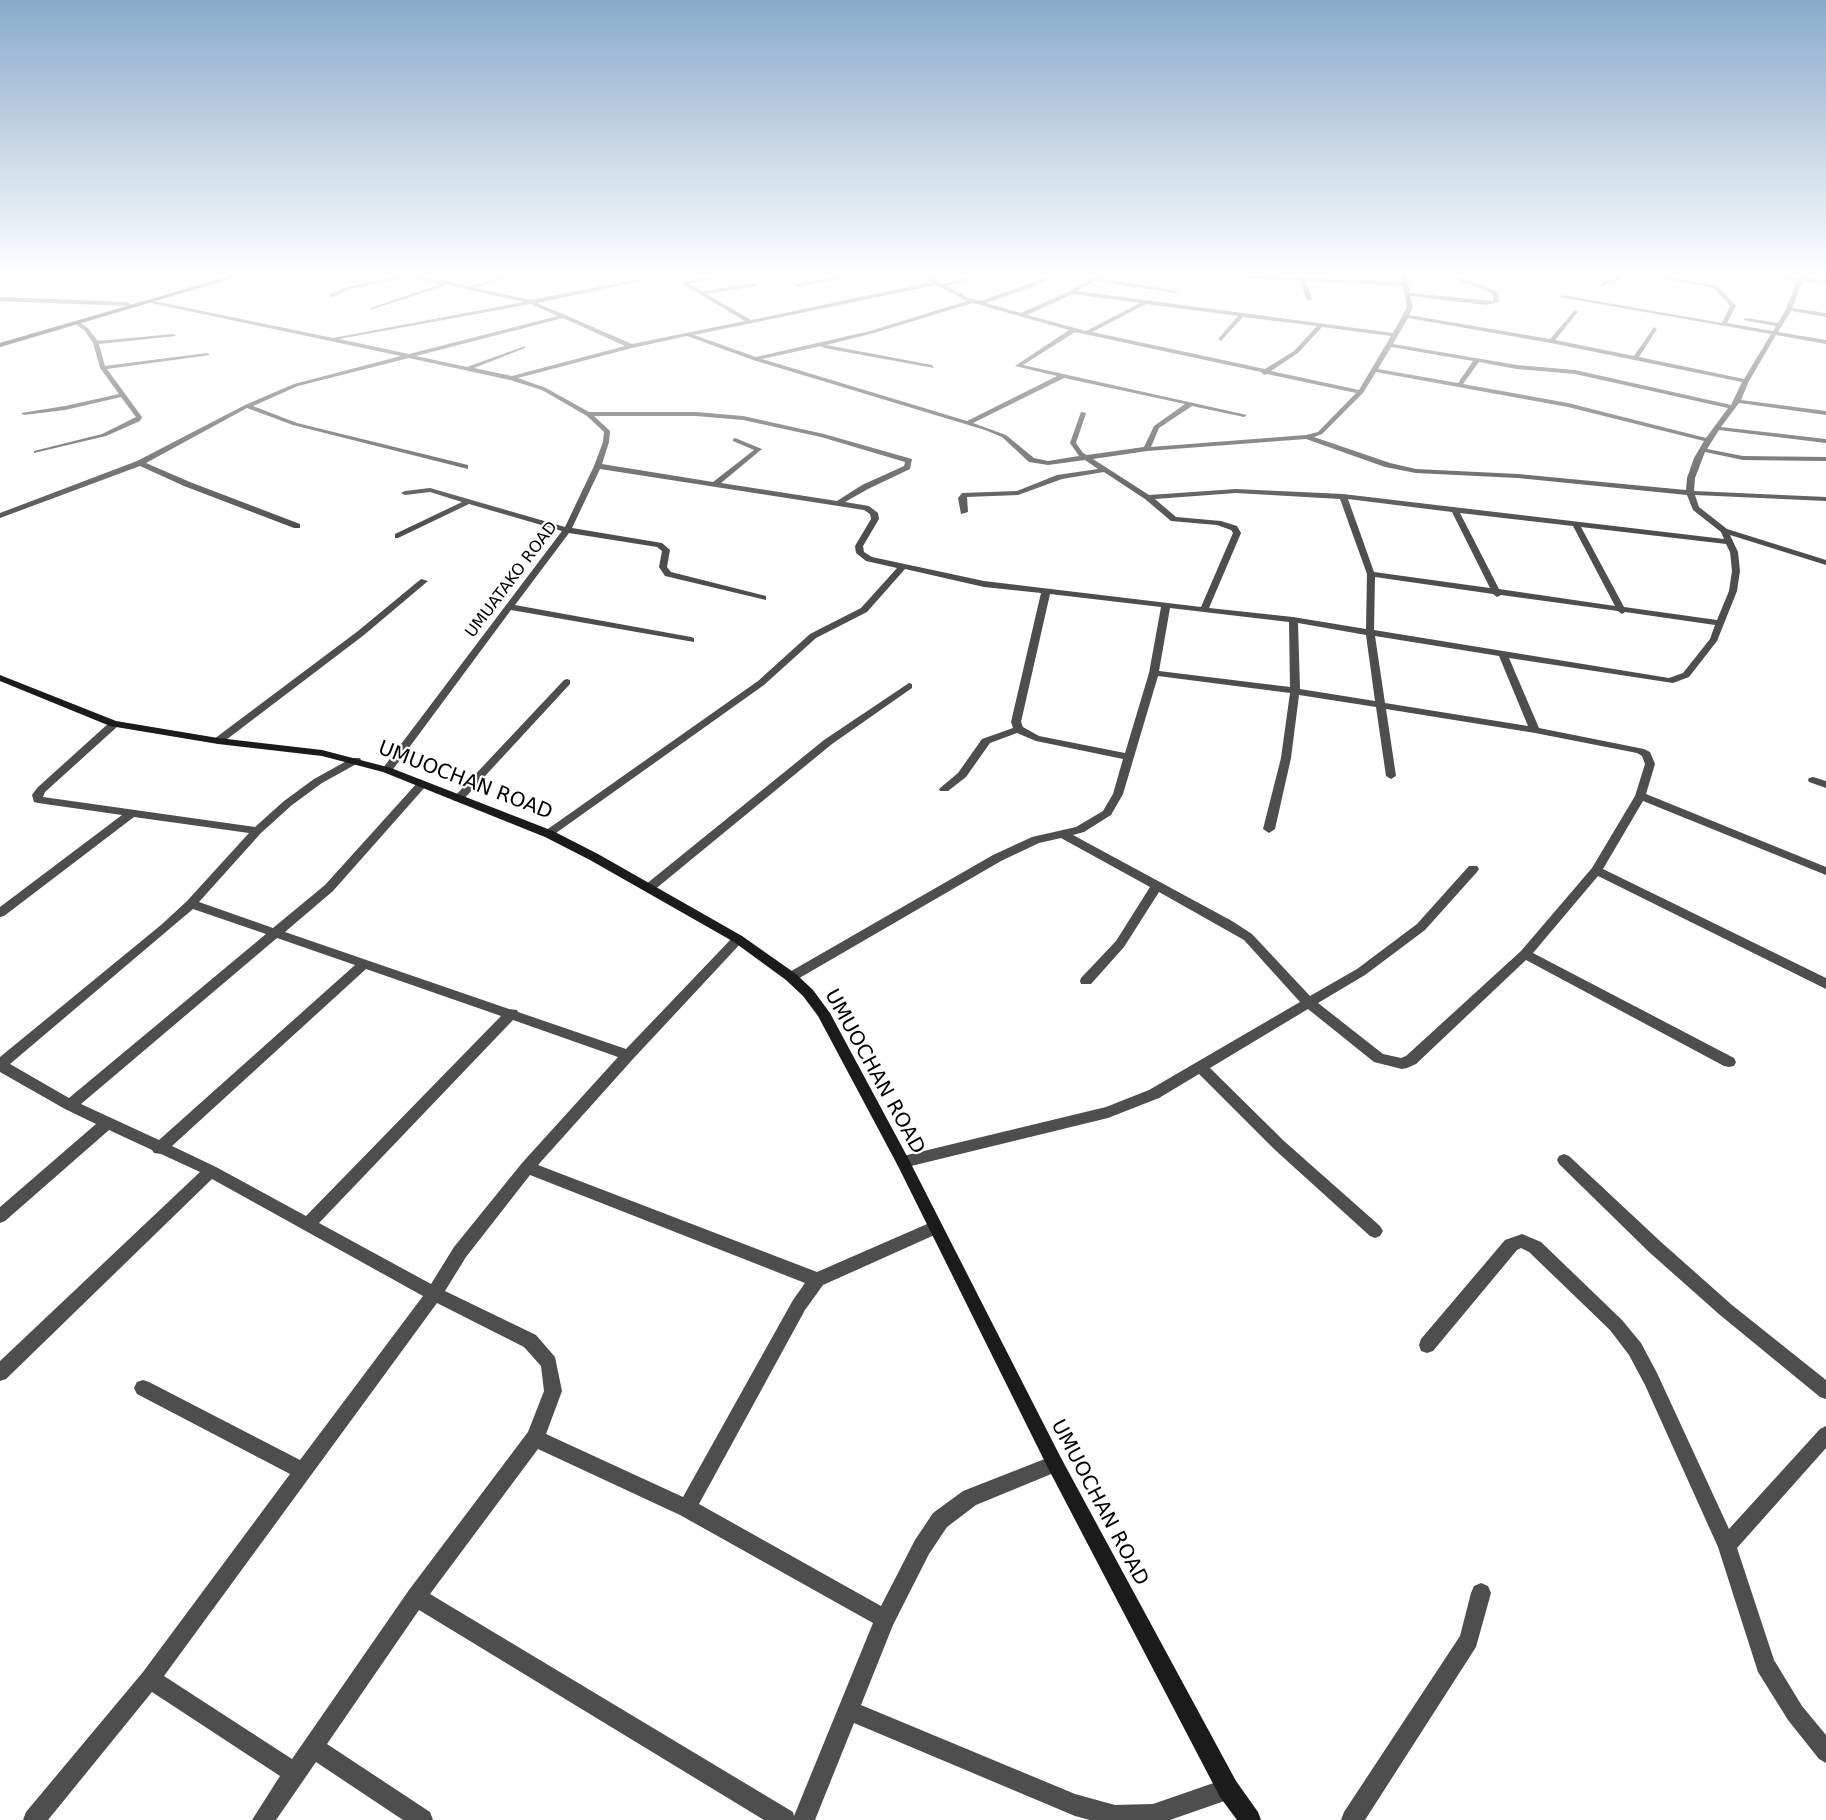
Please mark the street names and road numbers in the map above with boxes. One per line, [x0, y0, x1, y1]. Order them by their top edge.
street label: UMUATAKO ROAD [462, 518, 562, 642]
street label: UMUOCHAN ROAD [375, 737, 555, 825]
street label: UMUOCHAN ROAD [819, 985, 929, 1159]
street label: UMUOCHAN ROAD [1045, 1416, 1153, 1590]

